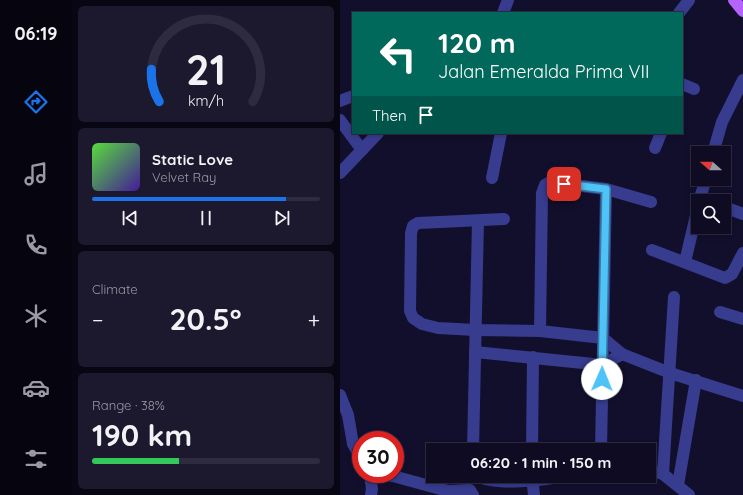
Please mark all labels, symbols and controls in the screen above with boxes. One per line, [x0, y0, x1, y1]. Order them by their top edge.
text: 06:19 [14, 22, 58, 45]
text: 120 m [438, 25, 516, 60]
icon: left [372, 28, 424, 80]
text: 21 [186, 43, 226, 95]
text: Jalan Emeralda Prima VII [438, 60, 649, 83]
icon: directions [22, 88, 50, 116]
text: km/h [188, 92, 224, 110]
icon: arrive [415, 104, 437, 126]
text: Then [372, 106, 407, 125]
north arrow [691, 146, 731, 186]
map controls [691, 146, 731, 234]
text: Static Love [152, 150, 233, 169]
icon: music [22, 160, 50, 188]
pin [547, 167, 581, 201]
text: Velvet Ray [152, 169, 217, 185]
icon: arrive [553, 173, 575, 195]
button: search [691, 194, 731, 234]
icon: previous [119, 207, 141, 229]
icon: pause [195, 207, 217, 229]
icon: next [271, 207, 293, 229]
icon: phone [22, 231, 50, 259]
text: Climate [92, 281, 138, 297]
text: 20.5° [170, 300, 242, 338]
icon: climate [22, 302, 50, 330]
text: − [92, 306, 103, 334]
text: + [308, 306, 320, 334]
position arrow [581, 358, 623, 400]
icon: car [22, 374, 50, 402]
text: Range · 38% [92, 397, 165, 413]
text: 190 km [92, 416, 192, 454]
speed limit sign: 30 [352, 431, 404, 483]
icon: filters [22, 445, 50, 473]
text: 06:20 · 1 min · 150 m [471, 453, 611, 472]

